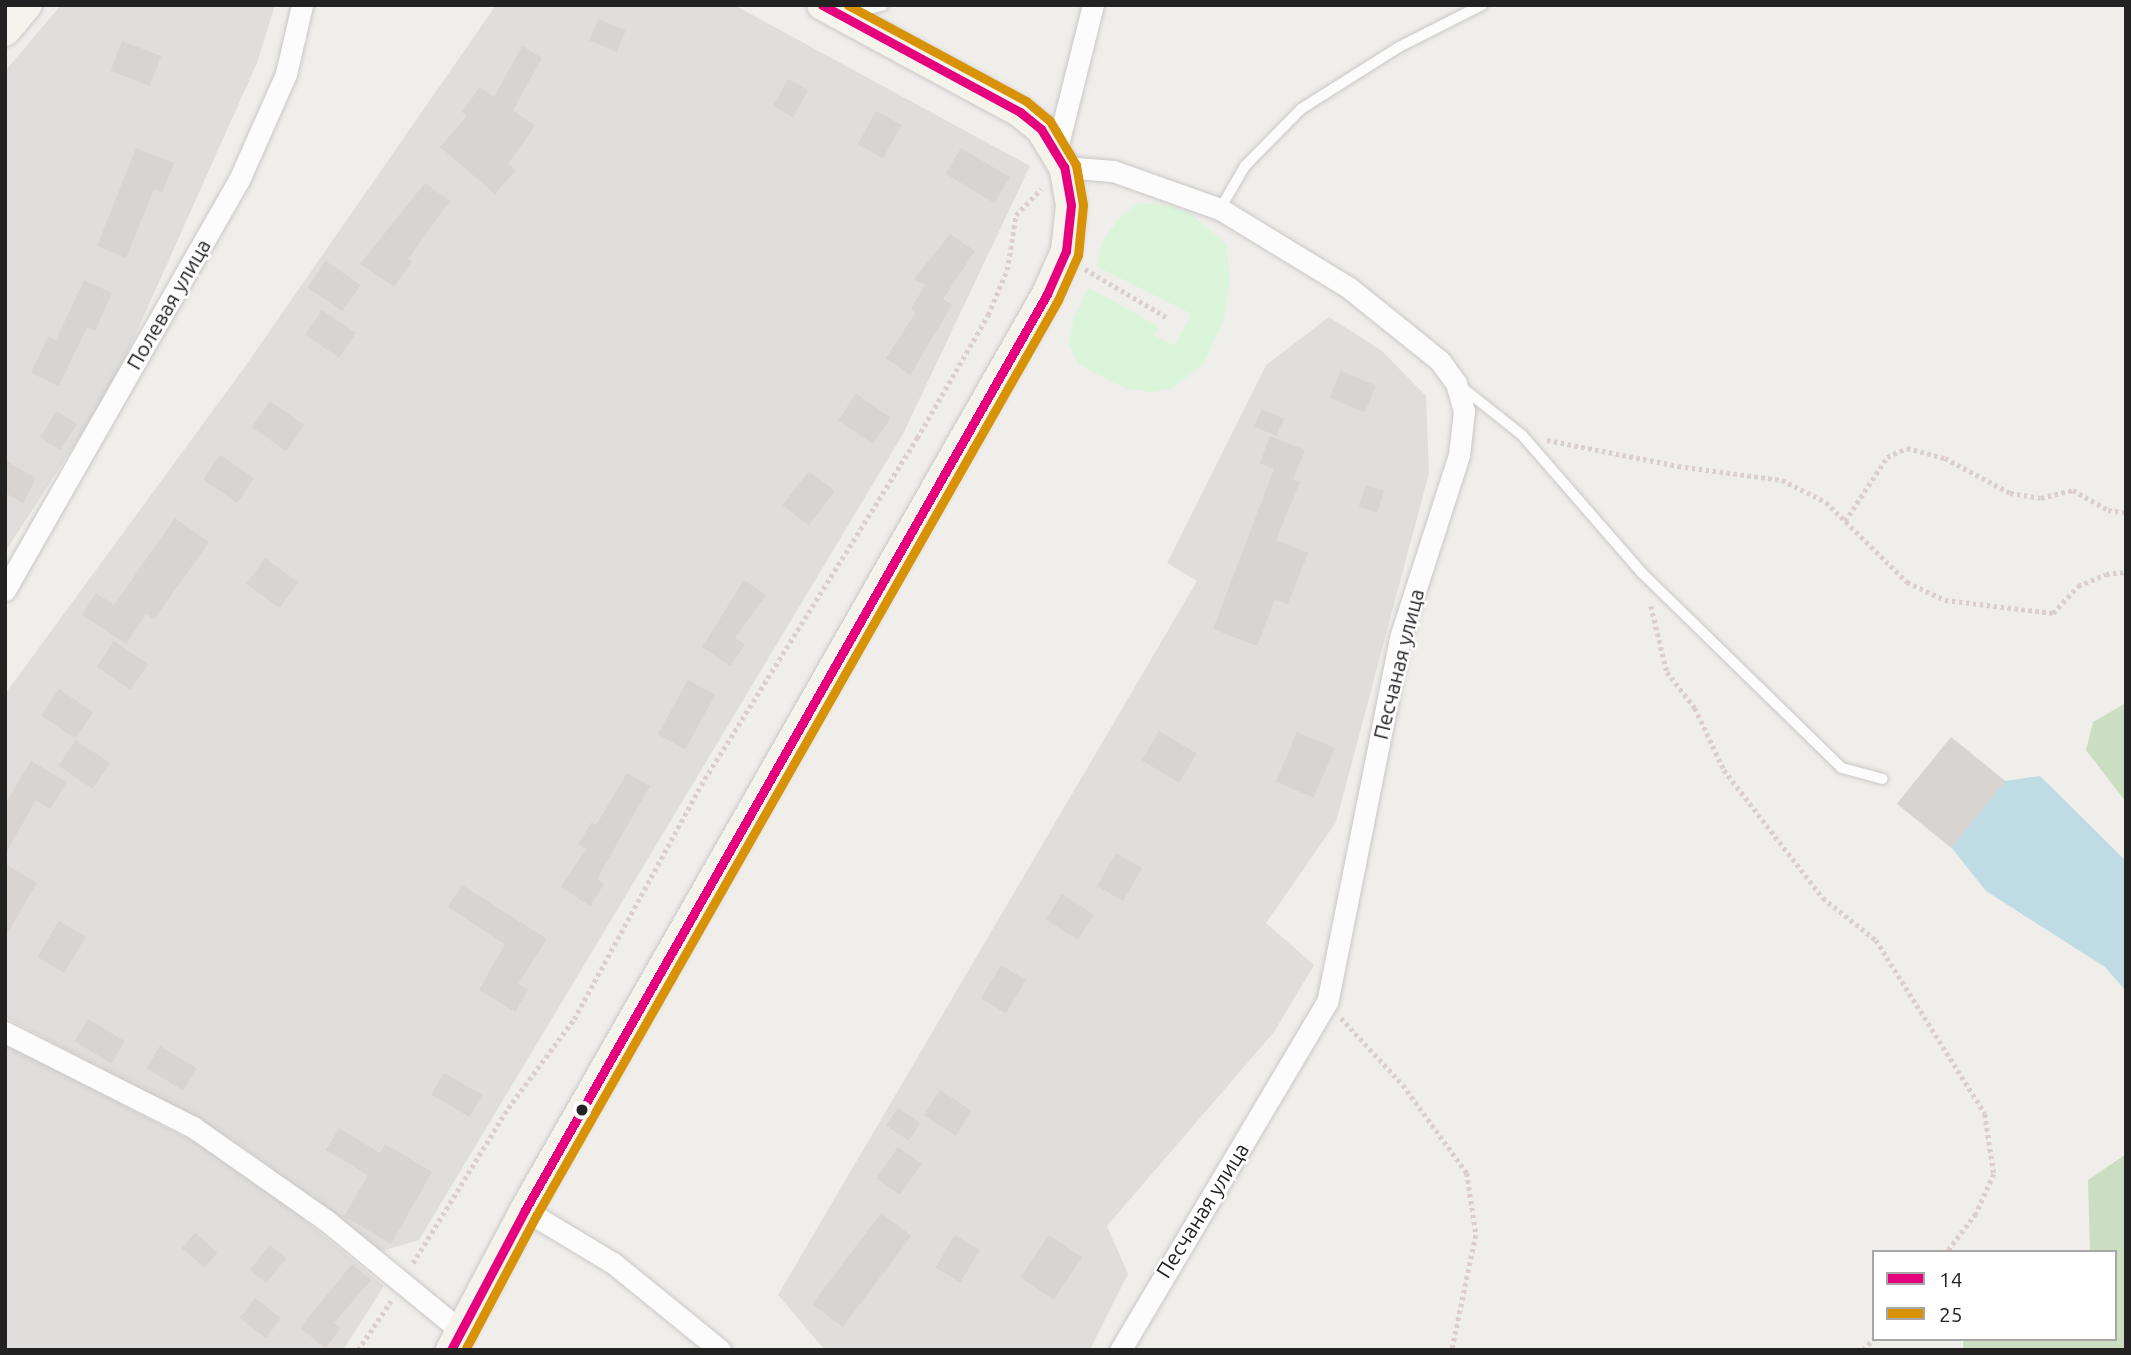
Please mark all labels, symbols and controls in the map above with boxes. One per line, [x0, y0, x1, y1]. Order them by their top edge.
street label: Полевая улица [120, 234, 216, 374]
street label: Песчаная улица [1367, 586, 1429, 742]
unlabelled marker [575, 1103, 589, 1117]
street label: Песчаная улица [1150, 1138, 1254, 1282]
legend [1872, 1250, 2117, 1341]
text: 14 [1939, 1267, 1963, 1291]
text: 25 [1939, 1302, 1963, 1326]

